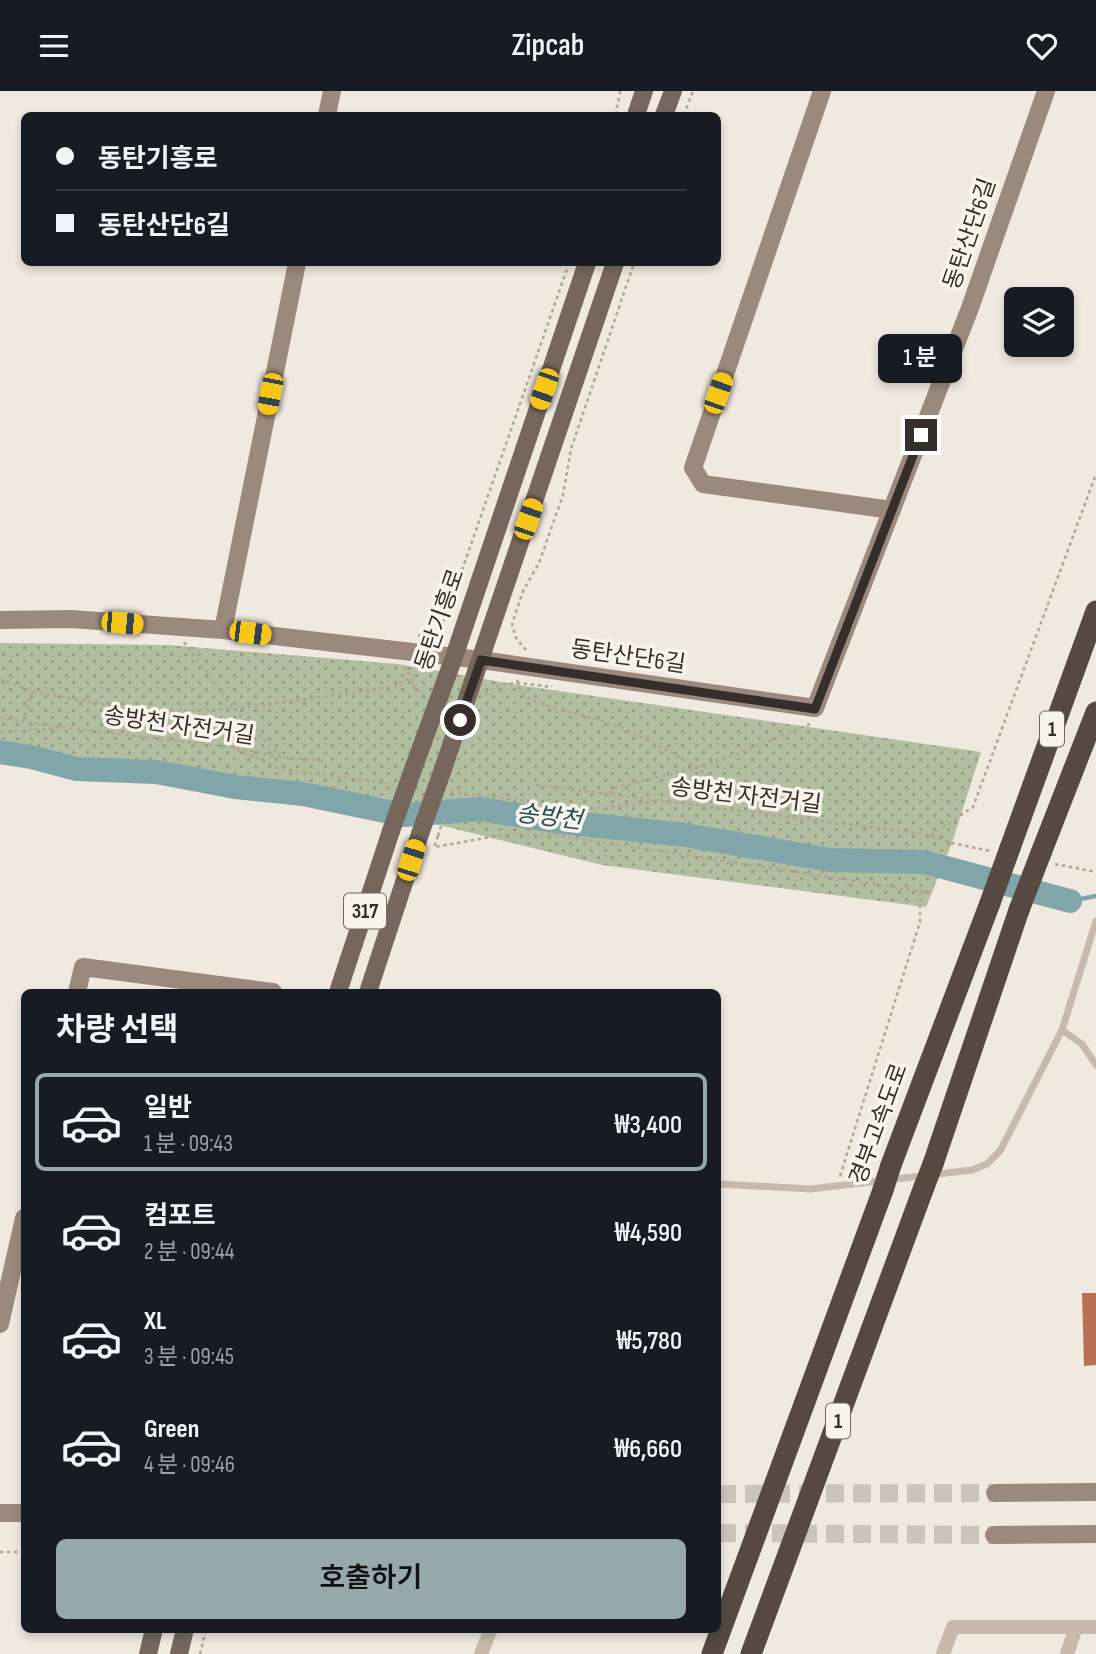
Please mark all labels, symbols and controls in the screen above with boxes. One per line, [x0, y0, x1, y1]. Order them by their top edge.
text: Zipcab [512, 26, 584, 65]
icon: menu [35, 27, 73, 65]
icon: heart [1023, 27, 1061, 65]
text: 동탄기흥로 [98, 144, 218, 175]
street label: 동탄산단6길 [938, 175, 1002, 293]
text: 동탄산단6길 [98, 211, 230, 242]
map controls [1004, 287, 1074, 357]
button: layers [1004, 287, 1074, 357]
callout: 1 분 [879, 334, 963, 383]
text: 1 분 [903, 344, 937, 372]
car [528, 366, 561, 412]
car [702, 370, 735, 416]
car [256, 371, 285, 417]
route end [905, 419, 937, 451]
car [512, 496, 545, 542]
street label: 동탄기흥로 [410, 565, 470, 675]
car [101, 611, 144, 635]
car [228, 620, 273, 646]
street label: 동탄산단6길 [569, 635, 687, 679]
street label: 송방천 자전거길 [102, 702, 256, 750]
route start [444, 704, 476, 736]
road number: 1 [1040, 711, 1064, 747]
street label: 송방천 자전거길 [669, 773, 823, 819]
water label: 송방천 [514, 799, 587, 836]
car [395, 837, 428, 883]
road number: 317 [344, 893, 386, 929]
text: 차량 선택 [56, 1011, 179, 1050]
street label: 경부고속도로 [844, 1060, 914, 1188]
icon: car [60, 1091, 123, 1154]
text: 일반 [144, 1093, 192, 1124]
text: ₩3,400 [614, 1110, 682, 1141]
text: 1 분 · 09:43 [144, 1130, 233, 1158]
icon: car [60, 1199, 123, 1262]
text: 컴포트 [144, 1201, 216, 1232]
text: ₩4,590 [615, 1218, 682, 1249]
text: 2 분 · 09:44 [144, 1238, 234, 1266]
text: XL [144, 1306, 166, 1337]
icon: car [60, 1307, 123, 1370]
text: ₩5,780 [616, 1326, 682, 1357]
text: 3 분 · 09:45 [144, 1343, 234, 1371]
road number: 1 [826, 1403, 850, 1439]
text: Green [144, 1414, 199, 1445]
icon: car [60, 1415, 123, 1478]
text: ₩6,660 [614, 1434, 682, 1465]
text: 4 분 · 09:46 [144, 1451, 235, 1479]
button: 호출하기 [56, 1539, 686, 1619]

